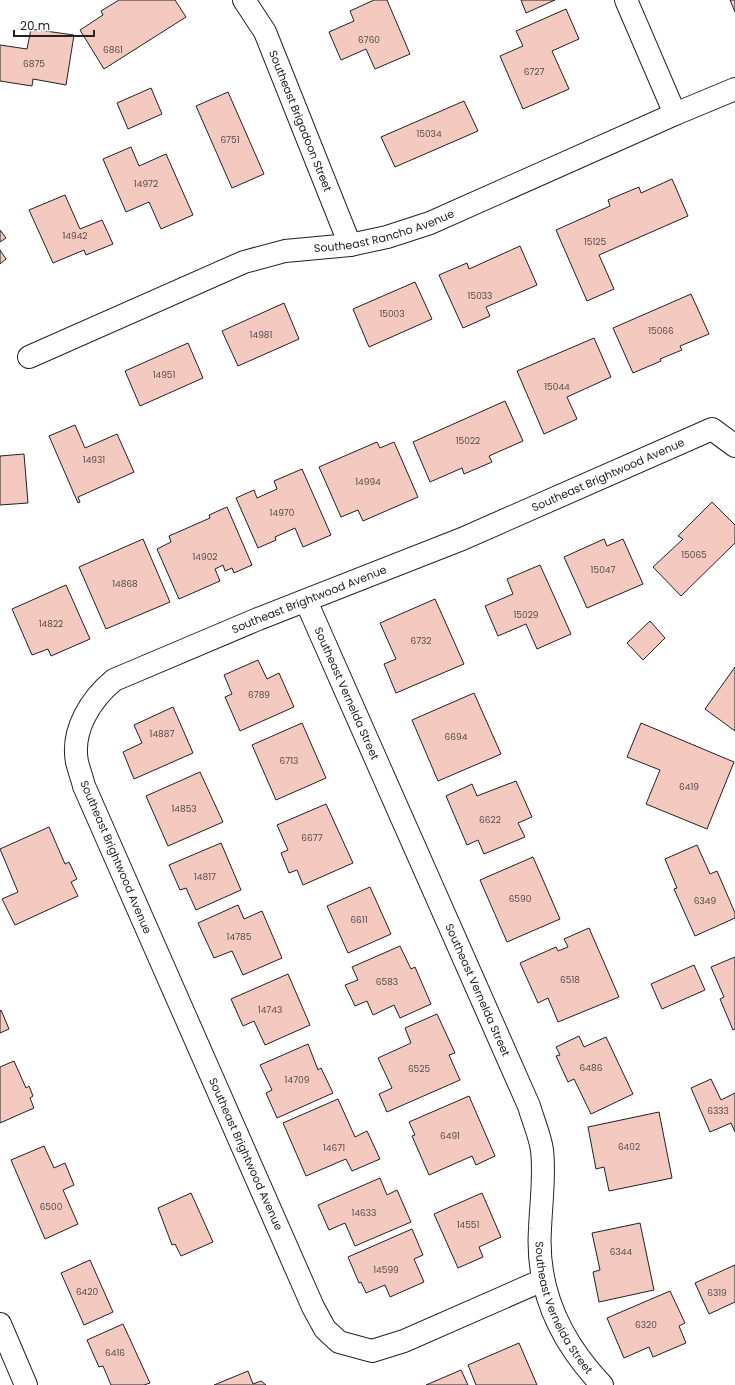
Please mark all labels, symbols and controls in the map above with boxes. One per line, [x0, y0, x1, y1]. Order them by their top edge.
scale bar [14, 12, 94, 38]
text: 20 m [20, 17, 50, 34]
house number: 6760 [358, 34, 380, 46]
house number: 6861 [103, 44, 123, 56]
street label: Southeast Brigadoon Street [265, 48, 336, 194]
house number: 6875 [23, 58, 45, 70]
house number: 6727 [524, 66, 544, 78]
house number: 15034 [416, 128, 442, 140]
house number: 6751 [220, 134, 240, 146]
house number: 14972 [134, 178, 158, 190]
street label: Southeast Rancho Avenue [313, 205, 457, 256]
house number: 14942 [62, 230, 88, 242]
house number: 15125 [584, 236, 606, 248]
house number: 15033 [468, 290, 492, 302]
house number: 15003 [379, 308, 405, 320]
house number: 15066 [648, 325, 674, 337]
house number: 14981 [250, 329, 272, 341]
house number: 14951 [153, 369, 175, 381]
house number: 15044 [544, 381, 570, 393]
street label: Southeast Brightwood Avenue [529, 434, 687, 515]
house number: 15022 [456, 435, 480, 447]
house number: 14931 [83, 454, 105, 466]
house number: 14994 [355, 476, 381, 488]
house number: 14970 [270, 507, 295, 519]
house number: 15065 [681, 549, 707, 561]
house number: 14902 [192, 551, 218, 563]
street label: Southeast Brightwood Avenue [229, 561, 389, 637]
house number: 15047 [591, 564, 615, 576]
house number: 14868 [112, 578, 138, 590]
house number: 15029 [513, 609, 539, 621]
house number: 14822 [39, 618, 63, 630]
street label: Southeast Vernelda Street [310, 624, 383, 762]
house number: 6732 [410, 635, 432, 647]
house number: 6789 [248, 689, 270, 701]
house number: 14887 [150, 728, 174, 740]
house number: 6694 [445, 731, 468, 743]
house number: 6713 [280, 755, 298, 767]
street label: Southeast Brightwood Avenue [76, 778, 156, 936]
house number: 6419 [679, 781, 699, 793]
house number: 14853 [171, 803, 197, 815]
house number: 6622 [479, 814, 501, 826]
house number: 6677 [301, 832, 323, 844]
house number: 14817 [194, 871, 216, 883]
house number: 6590 [509, 893, 532, 905]
house number: 6349 [694, 895, 716, 907]
house number: 6611 [350, 914, 368, 926]
street label: Southeast Vernelda Street [441, 921, 514, 1059]
house number: 14785 [227, 931, 252, 943]
house number: 6518 [560, 974, 580, 986]
house number: 6583 [376, 976, 398, 988]
house number: 14743 [258, 1004, 282, 1016]
house number: 6486 [580, 1062, 603, 1074]
house number: 6525 [408, 1063, 430, 1075]
house number: 14709 [285, 1074, 310, 1086]
street label: Southeast Brightwood Avenue [205, 1075, 287, 1233]
house number: 6333 [707, 1105, 729, 1117]
house number: 6491 [440, 1130, 460, 1142]
house number: 6402 [618, 1141, 640, 1153]
house number: 14671 [323, 1142, 345, 1154]
house number: 6500 [40, 1201, 63, 1213]
house number: 14633 [352, 1207, 376, 1219]
house number: 14551 [457, 1219, 479, 1231]
street label: Southeast Vernelda Street [532, 1241, 597, 1377]
house number: 6344 [610, 1246, 633, 1258]
house number: 14599 [373, 1264, 399, 1276]
house number: 6420 [76, 1286, 98, 1298]
house number: 6319 [707, 1287, 727, 1299]
house number: 6320 [635, 1319, 657, 1331]
house number: 6416 [105, 1347, 125, 1359]

